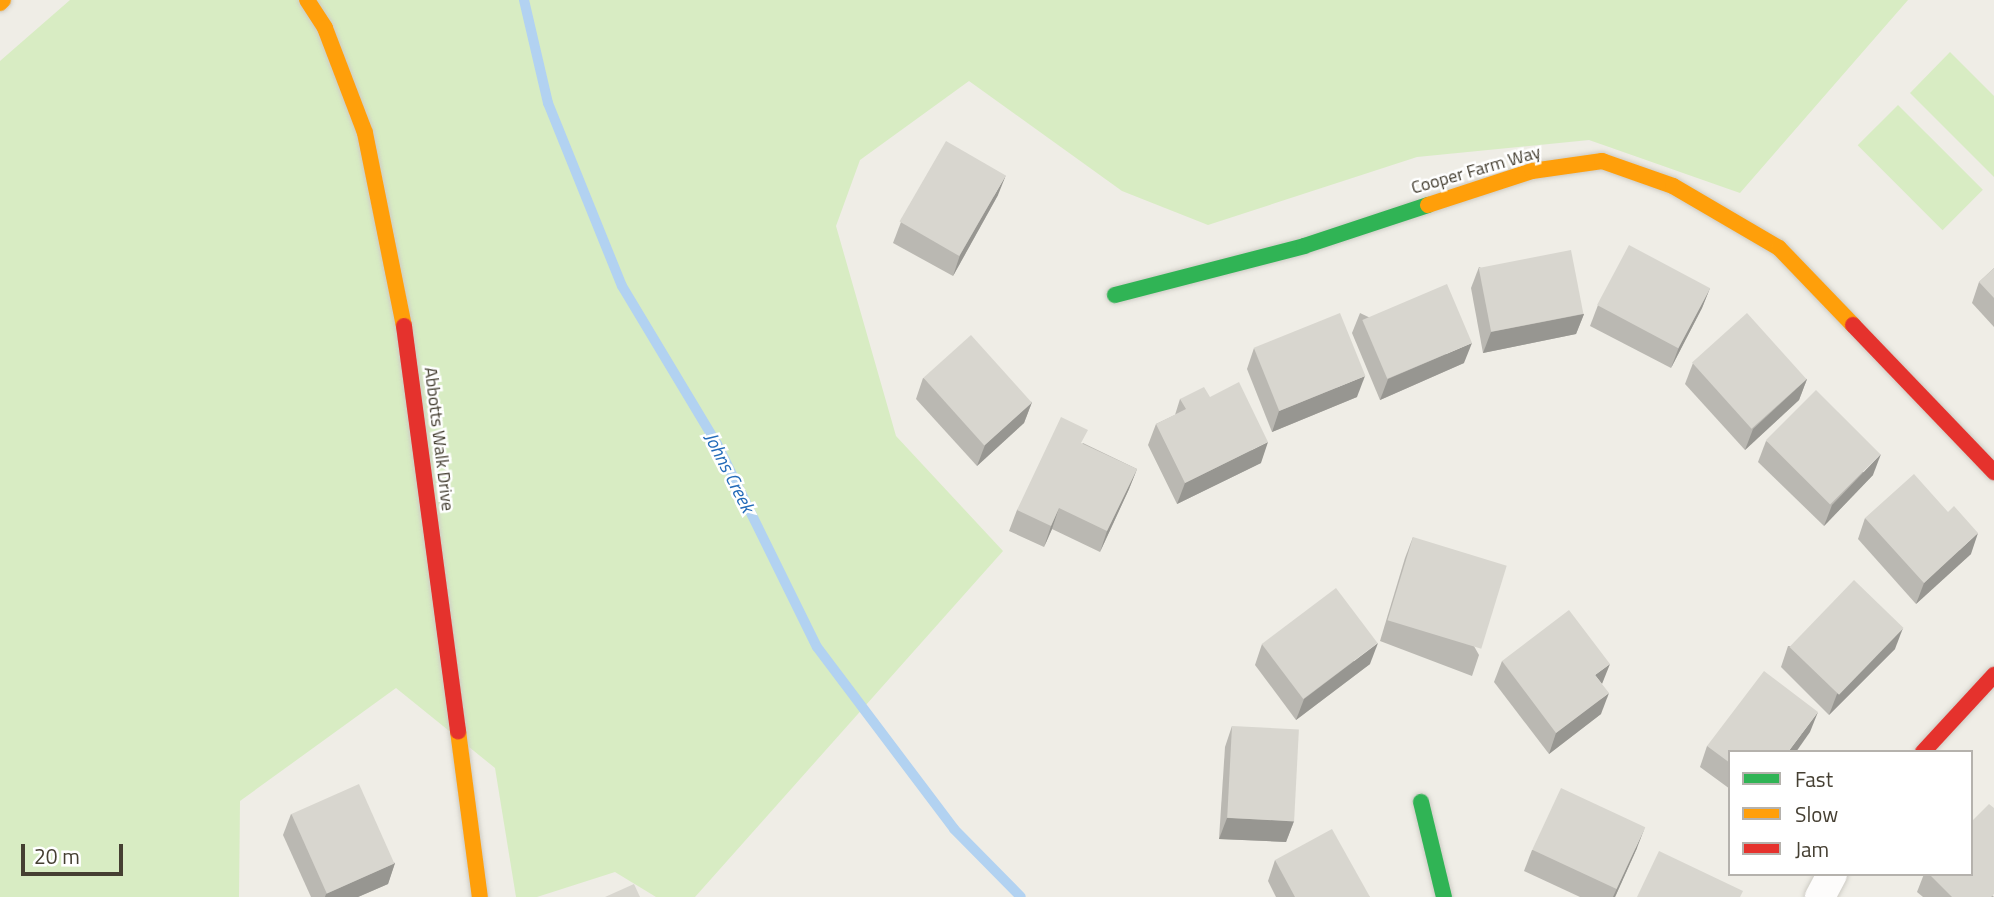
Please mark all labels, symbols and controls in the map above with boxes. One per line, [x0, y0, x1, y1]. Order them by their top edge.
street label: Cooper Farm Way [1409, 141, 1543, 199]
street label: Abbotts Walk Drive [419, 366, 459, 512]
water label: Johns Creek [700, 428, 760, 516]
legend [1728, 750, 1973, 876]
text: Fast [1795, 763, 1833, 795]
text: Slow [1795, 798, 1838, 830]
scale bar [24, 830, 126, 874]
text: Jam [1795, 833, 1829, 865]
text: 20 m [34, 840, 80, 872]

